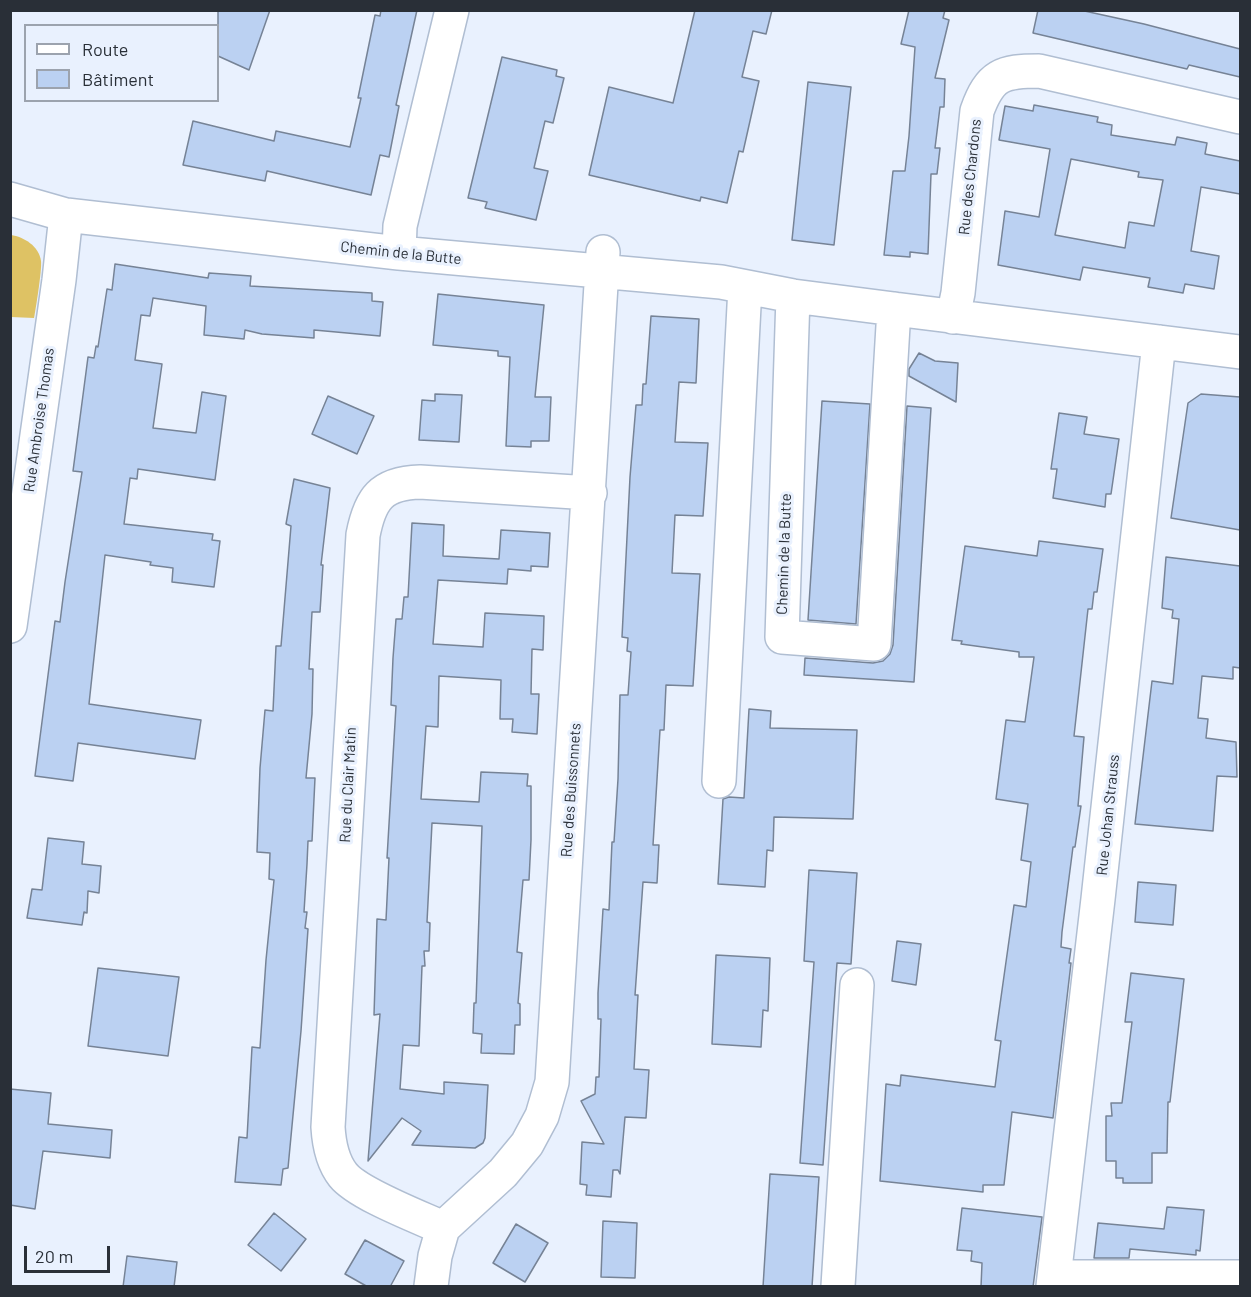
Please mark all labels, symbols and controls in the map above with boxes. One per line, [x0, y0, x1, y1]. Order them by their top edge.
legend [24, 24, 219, 102]
text: Route [82, 38, 128, 60]
text: Bâtiment [82, 68, 154, 90]
street label: Rue des Chardons [955, 118, 985, 236]
street label: Chemin de la Butte [340, 238, 462, 268]
street label: Rue Ambroise Thomas [20, 347, 58, 493]
street label: Chemin de la Butte [773, 493, 795, 615]
street label: Rue des Buissonnets [557, 722, 585, 858]
street label: Rue du Clair Matin [336, 727, 360, 843]
street label: Rue Johan Strauss [1093, 754, 1123, 876]
scale bar [27, 1234, 112, 1272]
text: 20 m [35, 1245, 73, 1267]

